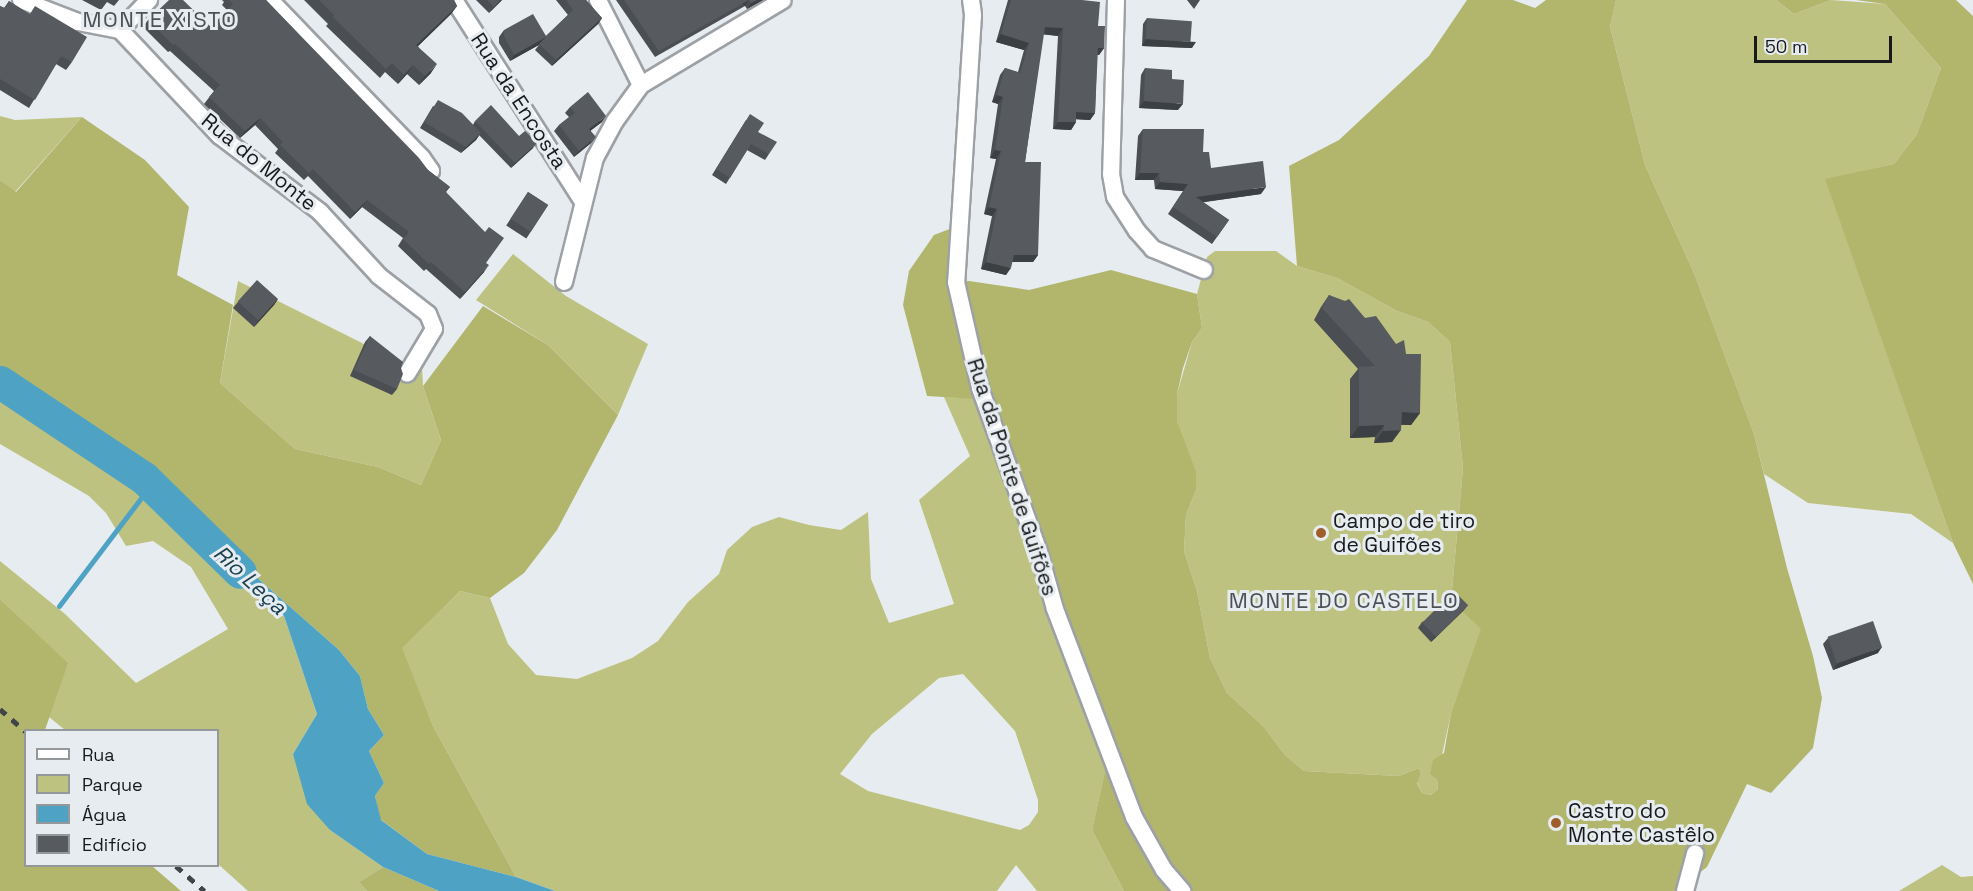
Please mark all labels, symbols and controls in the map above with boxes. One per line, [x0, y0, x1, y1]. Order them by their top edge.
district label: MONTE XISTO [82, 7, 238, 33]
scale bar [1757, 24, 1895, 62]
street label: Rua da Encosta [466, 28, 572, 174]
text: 50 m [1765, 35, 1807, 58]
street label: Rua do Monte [196, 108, 322, 216]
street label: Rua da Ponte de Guifões [962, 355, 1062, 599]
place label: Campo de tiro de Guifões [1333, 508, 1475, 558]
marker: Campo de tiro de Guifões [1314, 526, 1328, 540]
water label: Rio Leça [208, 540, 292, 620]
district label: MONTE DO CASTELO [1229, 588, 1459, 614]
legend [24, 729, 219, 867]
text: Rua [82, 743, 115, 766]
text: Parque [82, 773, 143, 796]
place label: Castro do Monte Castêlo [1568, 798, 1715, 848]
text: Água [82, 803, 126, 826]
marker: Castro do Monte Castêlo [1549, 816, 1563, 830]
text: Edifício [82, 833, 147, 856]

